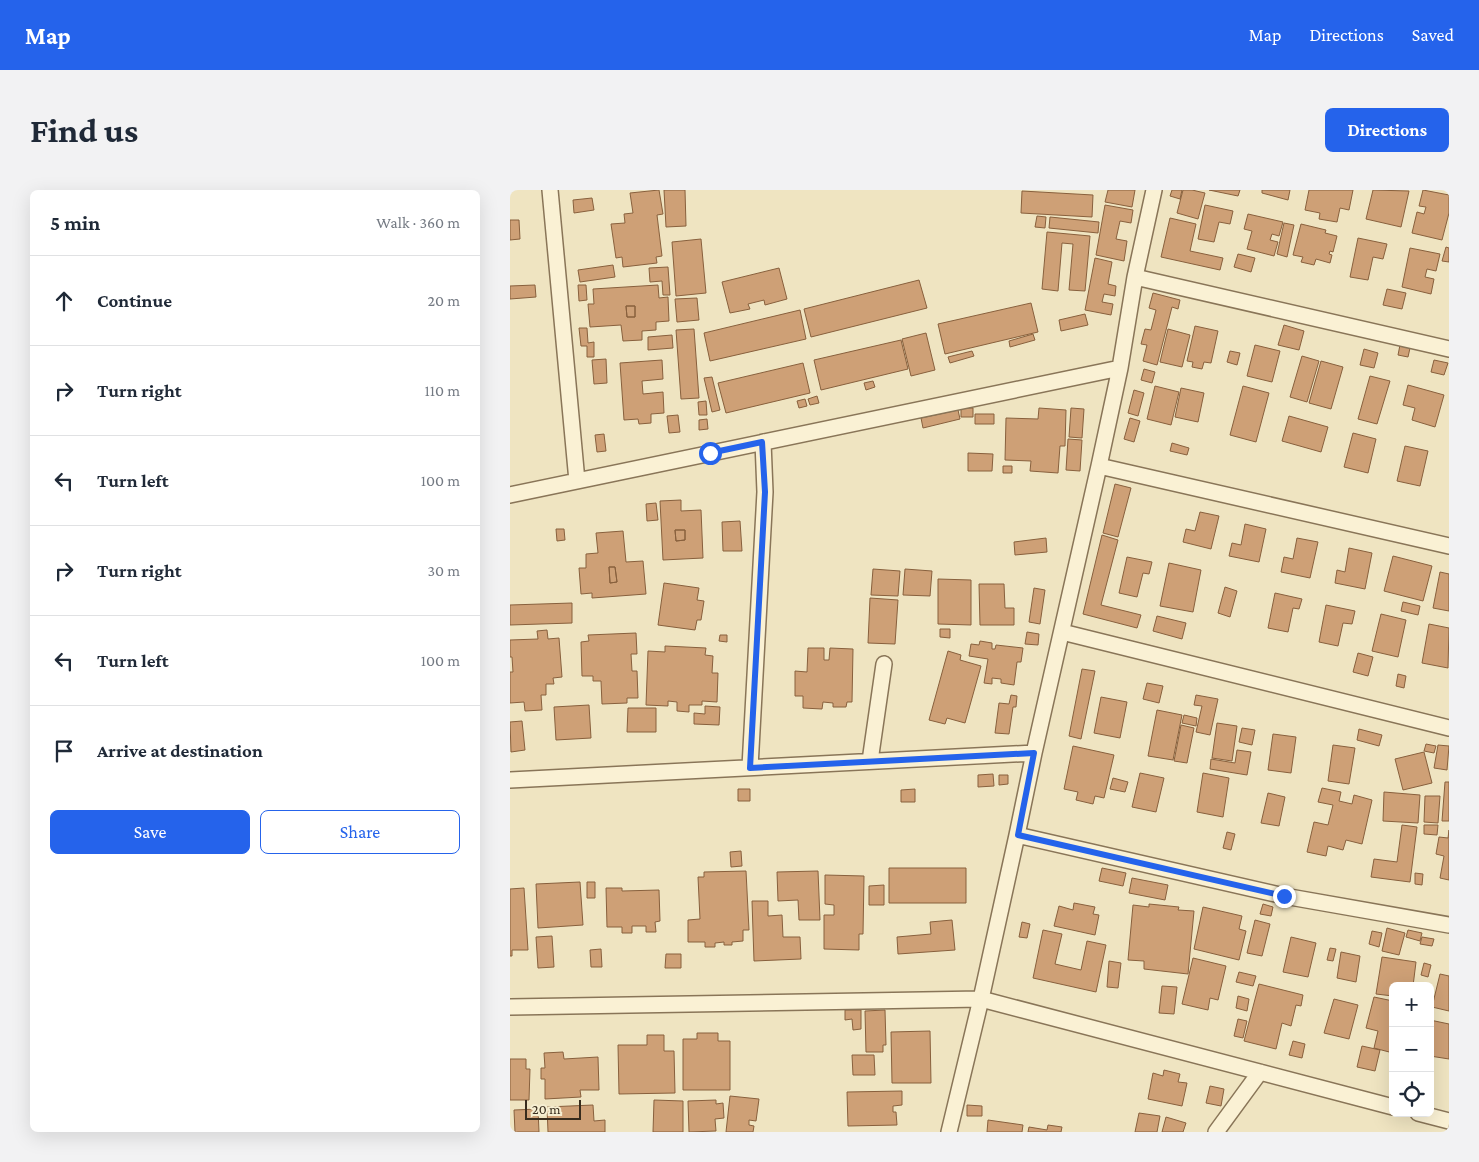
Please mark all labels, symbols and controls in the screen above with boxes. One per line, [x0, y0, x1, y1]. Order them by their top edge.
text: Map [25, 22, 71, 49]
text: Map [1249, 25, 1281, 45]
text: Directions [1309, 25, 1384, 45]
text: Saved [1412, 25, 1454, 45]
button: Directions [1325, 108, 1449, 152]
text: Find us [30, 111, 138, 150]
text: 5 min [50, 211, 100, 235]
text: Walk · 360 m [376, 214, 460, 231]
icon: ahead [50, 287, 78, 315]
text: Continue [97, 290, 172, 311]
text: 20 m [427, 292, 460, 309]
icon: right [50, 377, 78, 405]
text: Turn right [97, 380, 182, 401]
text: 110 m [424, 382, 460, 399]
route start [699, 442, 722, 465]
icon: left [50, 467, 78, 495]
text: Turn left [97, 470, 169, 491]
text: 100 m [421, 472, 460, 489]
icon: right [50, 557, 78, 585]
text: Turn right [97, 560, 182, 581]
text: 30 m [428, 562, 460, 579]
icon: left [50, 647, 78, 675]
text: Turn left [97, 650, 169, 671]
text: 100 m [421, 652, 460, 669]
icon: arrive [50, 737, 78, 765]
text: Arrive at destination [97, 740, 263, 761]
button: Save [50, 810, 250, 854]
button: Share [260, 810, 460, 854]
route end [1273, 885, 1296, 908]
map controls [1389, 982, 1434, 1117]
button: + [1389, 982, 1434, 1027]
button: − [1389, 1027, 1434, 1072]
button: locate [1389, 1072, 1434, 1117]
scale bar [525, 1097, 581, 1120]
text: 20 m [532, 1101, 560, 1117]

